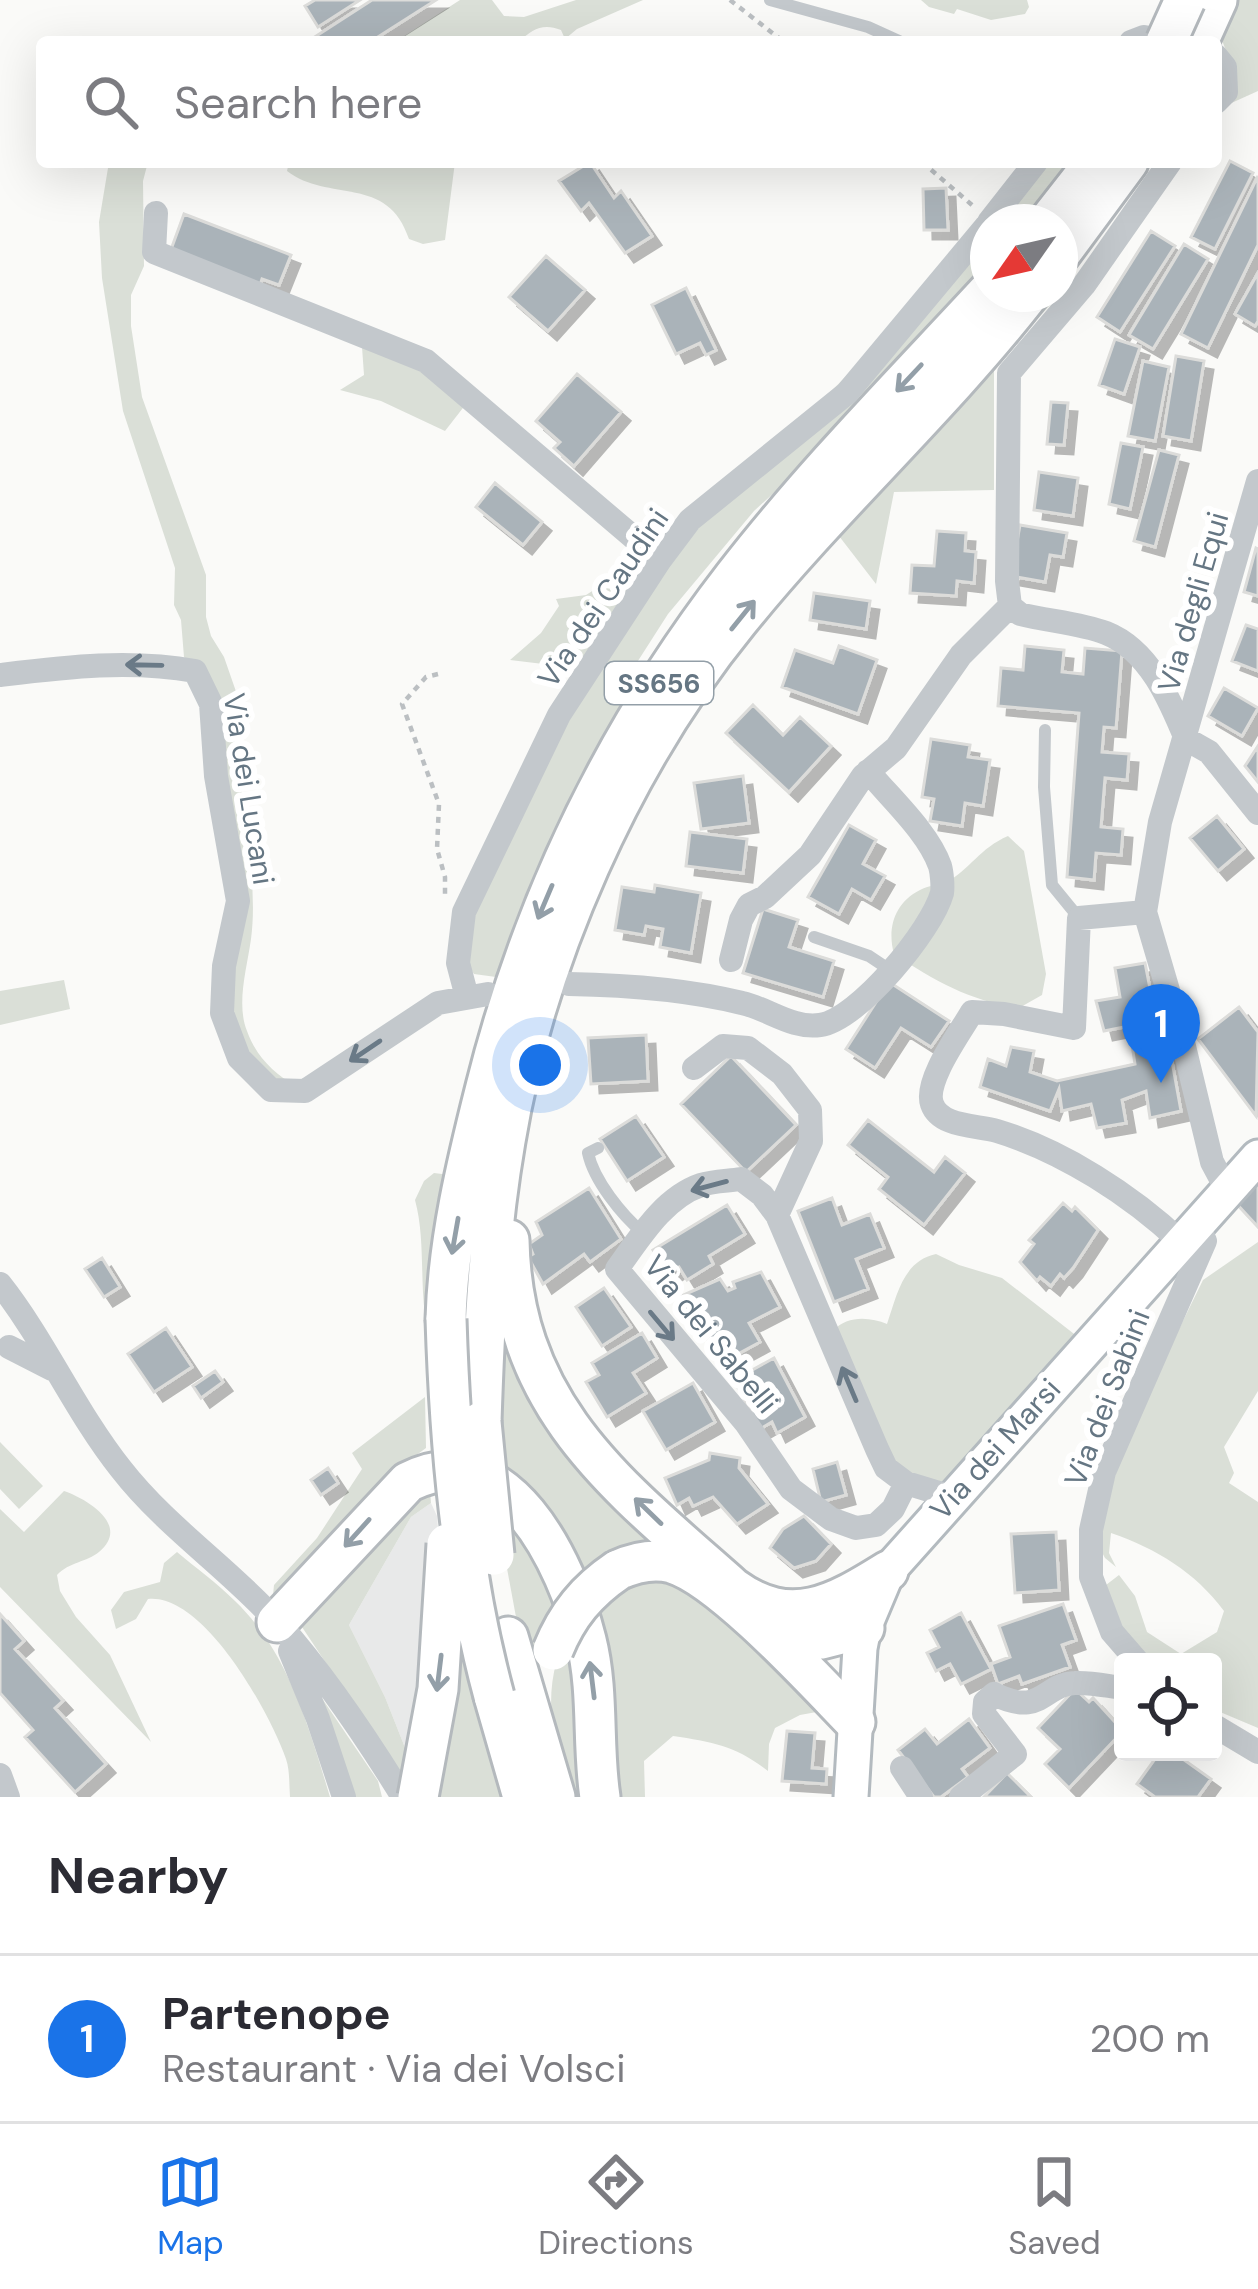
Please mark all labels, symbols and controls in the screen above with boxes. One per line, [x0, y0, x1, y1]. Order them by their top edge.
search box [36, 36, 1222, 168]
icon: search [78, 69, 144, 135]
text: Search here [174, 73, 422, 132]
north arrow [970, 204, 1078, 312]
one-way arrow [896, 363, 923, 393]
street label: Via dei Caudini [529, 501, 677, 695]
street label: Via degli Equi [1149, 507, 1237, 697]
one-way arrow [729, 600, 756, 631]
one-way arrow [125, 654, 164, 677]
road number: SS656 [605, 662, 713, 704]
street label: Via dei Lucani [215, 690, 283, 888]
one-way arrow [533, 883, 554, 920]
pin: 1 [1122, 984, 1200, 1083]
your location [510, 1035, 570, 1095]
one-way arrow [349, 1039, 382, 1064]
one-way arrow [691, 1176, 729, 1198]
one-way arrow [442, 1216, 465, 1255]
street label: Via dei Sabelli [635, 1247, 787, 1421]
street label: Via dei Sabini [1055, 1304, 1159, 1492]
one-way arrow [649, 1310, 675, 1342]
one-way arrow [837, 1366, 858, 1403]
street label: Via dei Marsi [921, 1370, 1069, 1528]
one-way arrow [634, 1497, 664, 1526]
one-way arrow [344, 1518, 372, 1548]
one-way arrow [428, 1653, 450, 1692]
map controls [1114, 1653, 1222, 1761]
button: locate [1114, 1653, 1222, 1761]
one-way arrow [580, 1662, 602, 1701]
text: Nearby [48, 1842, 229, 1909]
text: Partenope [162, 1984, 391, 2043]
text: 1 [80, 2013, 94, 2064]
text: 200 m [1089, 2013, 1210, 2064]
text: Restaurant · Via dei Volsci [162, 2043, 626, 2094]
tab: Map [157, 2149, 224, 2264]
tab: Directions [538, 2149, 694, 2264]
tab: Saved [1008, 2149, 1101, 2264]

